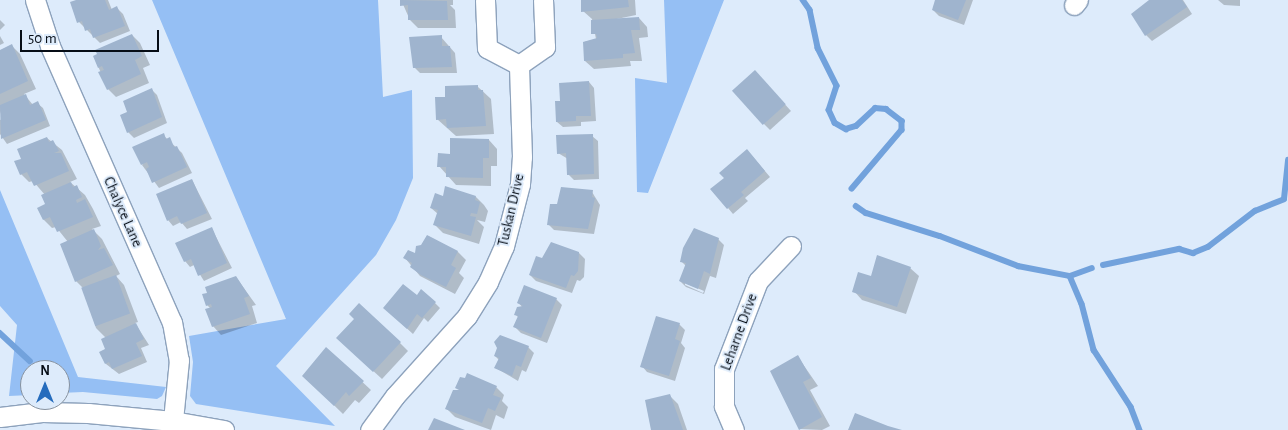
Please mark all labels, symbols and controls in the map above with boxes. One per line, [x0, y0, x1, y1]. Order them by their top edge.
scale bar [22, 20, 161, 52]
text: 50 m [28, 31, 57, 46]
street label: Tuskan Drive [494, 172, 528, 248]
street label: Chalyce Lane [99, 174, 147, 250]
street label: Leharne Drive [717, 291, 761, 373]
north arrow [20, 360, 70, 410]
text: N [40, 364, 50, 378]

